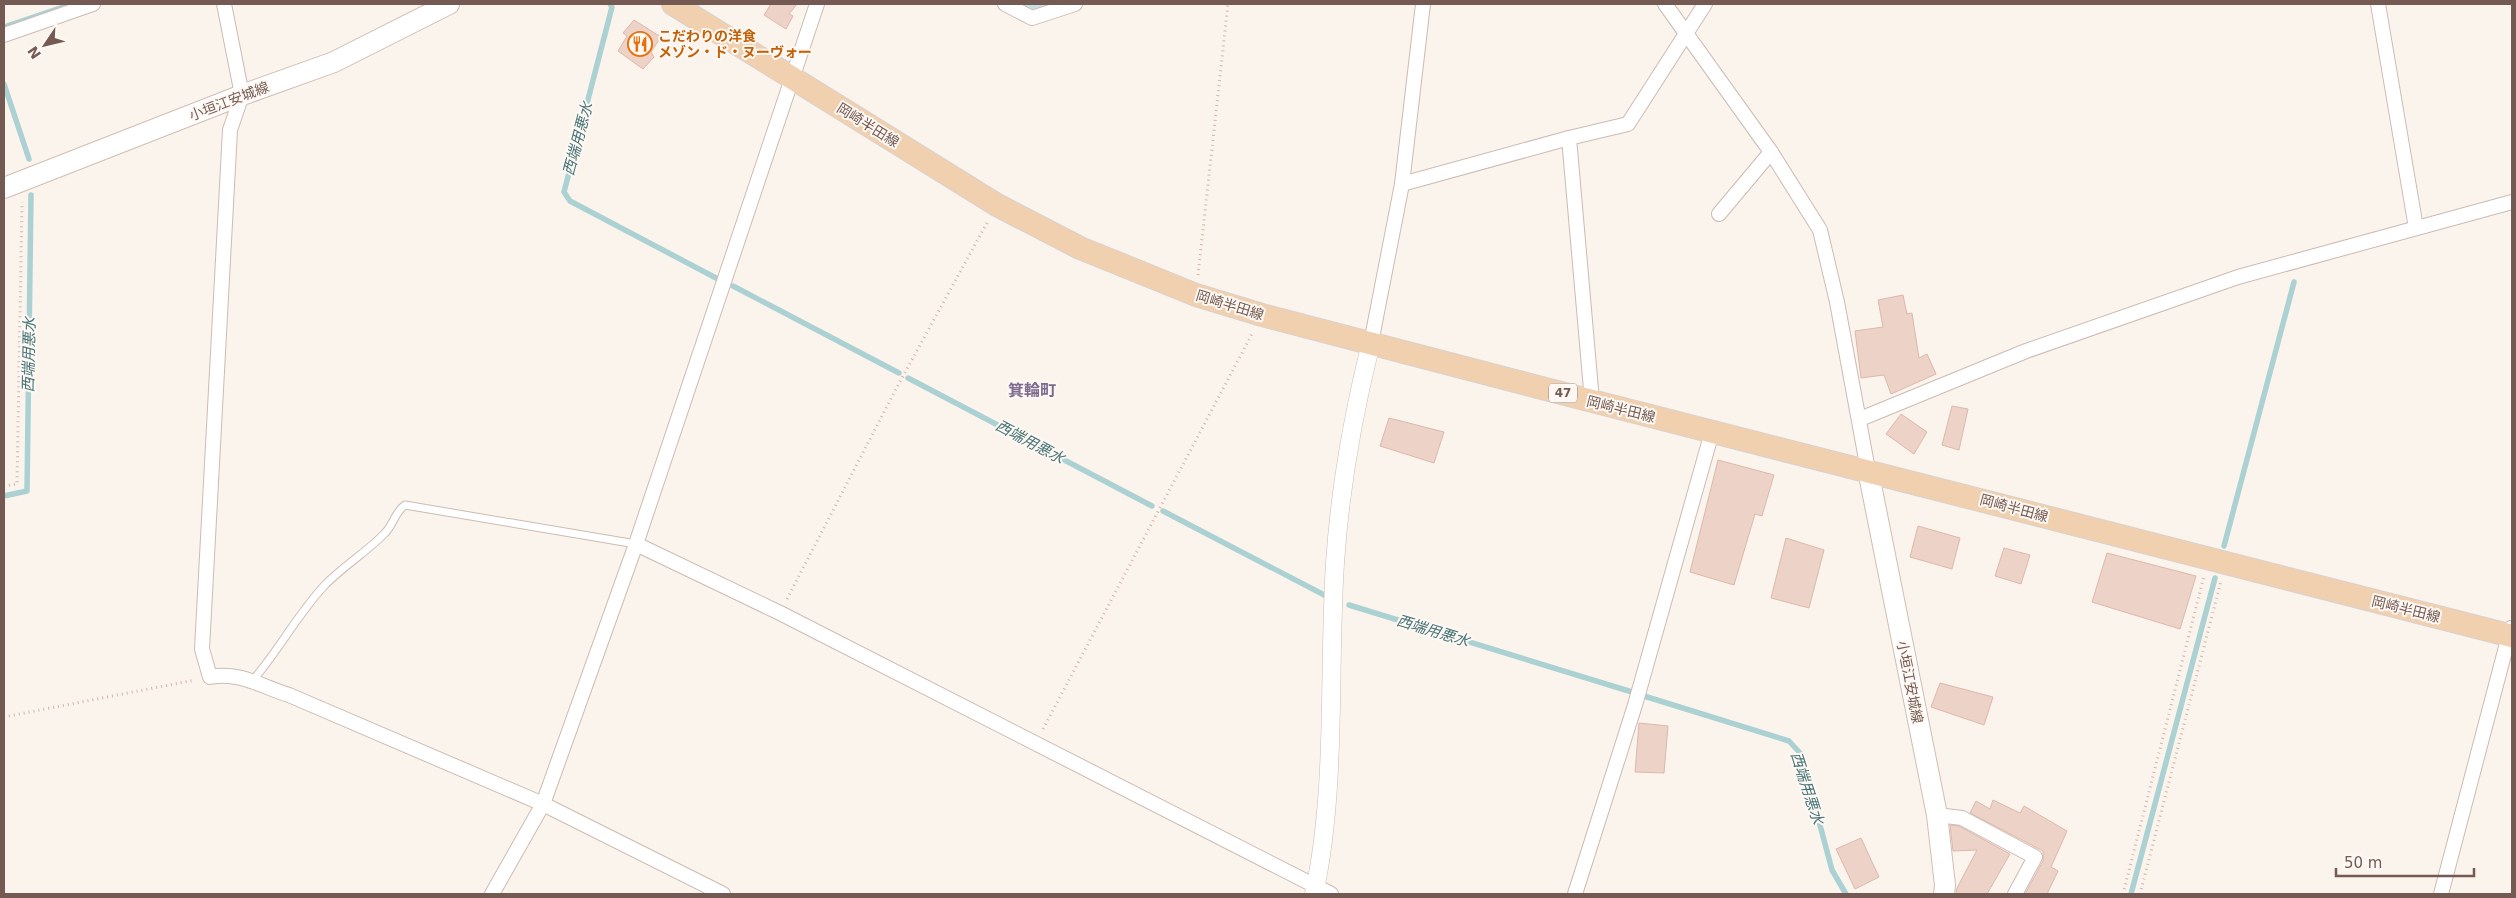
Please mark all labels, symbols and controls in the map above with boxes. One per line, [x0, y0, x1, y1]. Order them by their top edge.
north arrow [20, 20, 70, 70]
place label: こだわりの洋食 メゾン・ド・ヌーヴォー [658, 28, 812, 60]
restaurant icon: こだわりの洋食 メゾン・ド・ヌーヴォー [627, 31, 653, 57]
text: N [24, 43, 44, 62]
street label: 小垣江安城線 [187, 78, 271, 124]
water label: 西端用悪水 [560, 99, 597, 178]
street label: 岡崎半田線 [834, 100, 902, 150]
street label: 岡崎半田線 [1194, 287, 1266, 323]
water label: 西端用悪水 [19, 315, 39, 393]
district label: 箕輪町 [1008, 381, 1056, 400]
road number: 47 [1549, 383, 1577, 402]
street label: 岡崎半田線 [1585, 393, 1657, 425]
water label: 西端用悪水 [993, 416, 1069, 468]
street label: 岡崎半田線 [1978, 491, 2050, 525]
street label: 岡崎半田線 [2370, 593, 2442, 625]
water label: 西端用悪水 [1394, 611, 1473, 651]
street label: 小垣江安城線 [1894, 639, 1926, 725]
water label: 西端用悪水 [1787, 750, 1828, 828]
scale bar [2336, 846, 2474, 878]
text: 50 m [2344, 854, 2382, 872]

